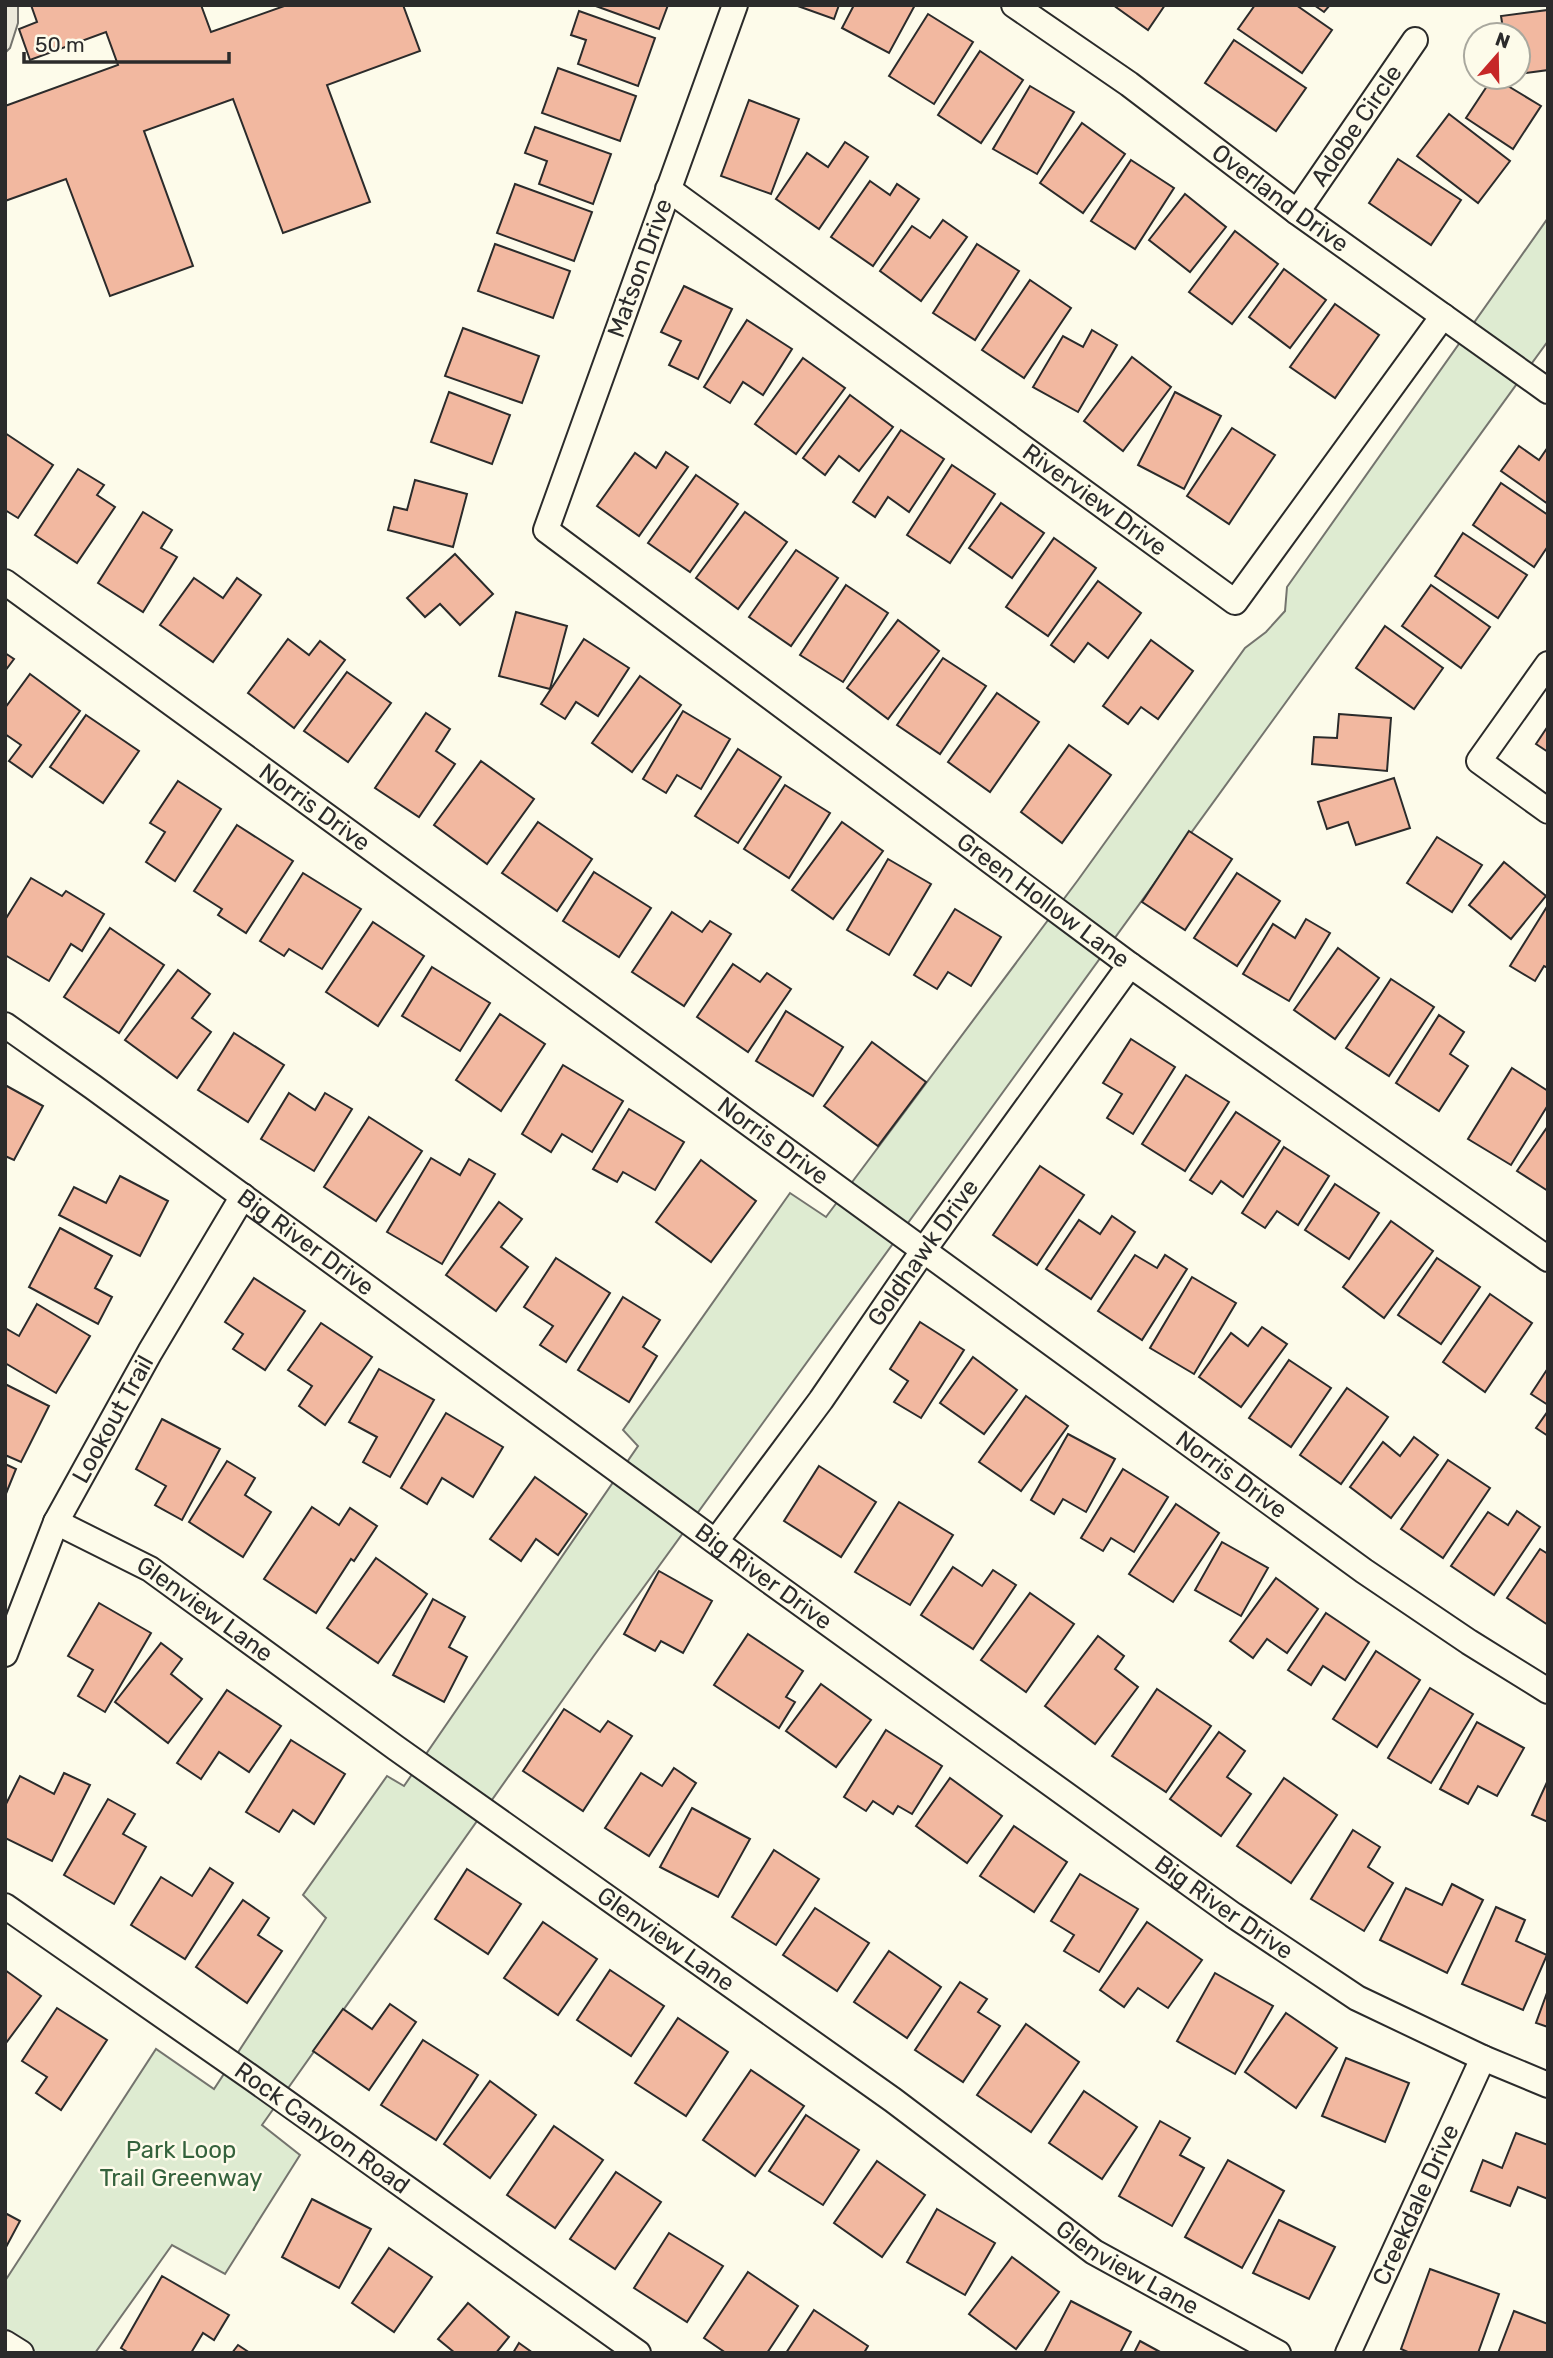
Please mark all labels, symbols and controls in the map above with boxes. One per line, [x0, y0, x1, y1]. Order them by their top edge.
scale bar [24, 21, 229, 65]
north arrow [1462, 21, 1532, 91]
text: N [1492, 27, 1513, 54]
text: 50 m [35, 32, 85, 57]
street label: Adobe Circle [1305, 59, 1408, 191]
street label: Overland Drive [1206, 138, 1354, 258]
street label: Matson Drive [602, 195, 678, 341]
street label: Riverview Drive [1017, 438, 1172, 562]
street label: Norris Drive [254, 758, 376, 857]
street label: Green Hollow Lane [951, 827, 1135, 974]
street label: Norris Drive [712, 1091, 834, 1191]
street label: Goldhawk Drive [862, 1174, 984, 1331]
street label: Big River Drive [232, 1183, 379, 1301]
street label: Lookout Trail [66, 1351, 159, 1488]
street label: Norris Drive [1171, 1425, 1293, 1524]
street label: Big River Drive [690, 1518, 838, 1636]
street label: Glenview Lane [132, 1551, 278, 1668]
street label: Big River Drive [1150, 1849, 1299, 1965]
street label: Glenview Lane [592, 1881, 740, 1997]
street label: Rock Canyon Road [229, 2056, 415, 2200]
street label: Creekdale Drive [1367, 2120, 1465, 2290]
park label: Park Loop Trail Greenway [99, 2136, 263, 2192]
street label: Glenview Lane [1050, 2214, 1204, 2321]

